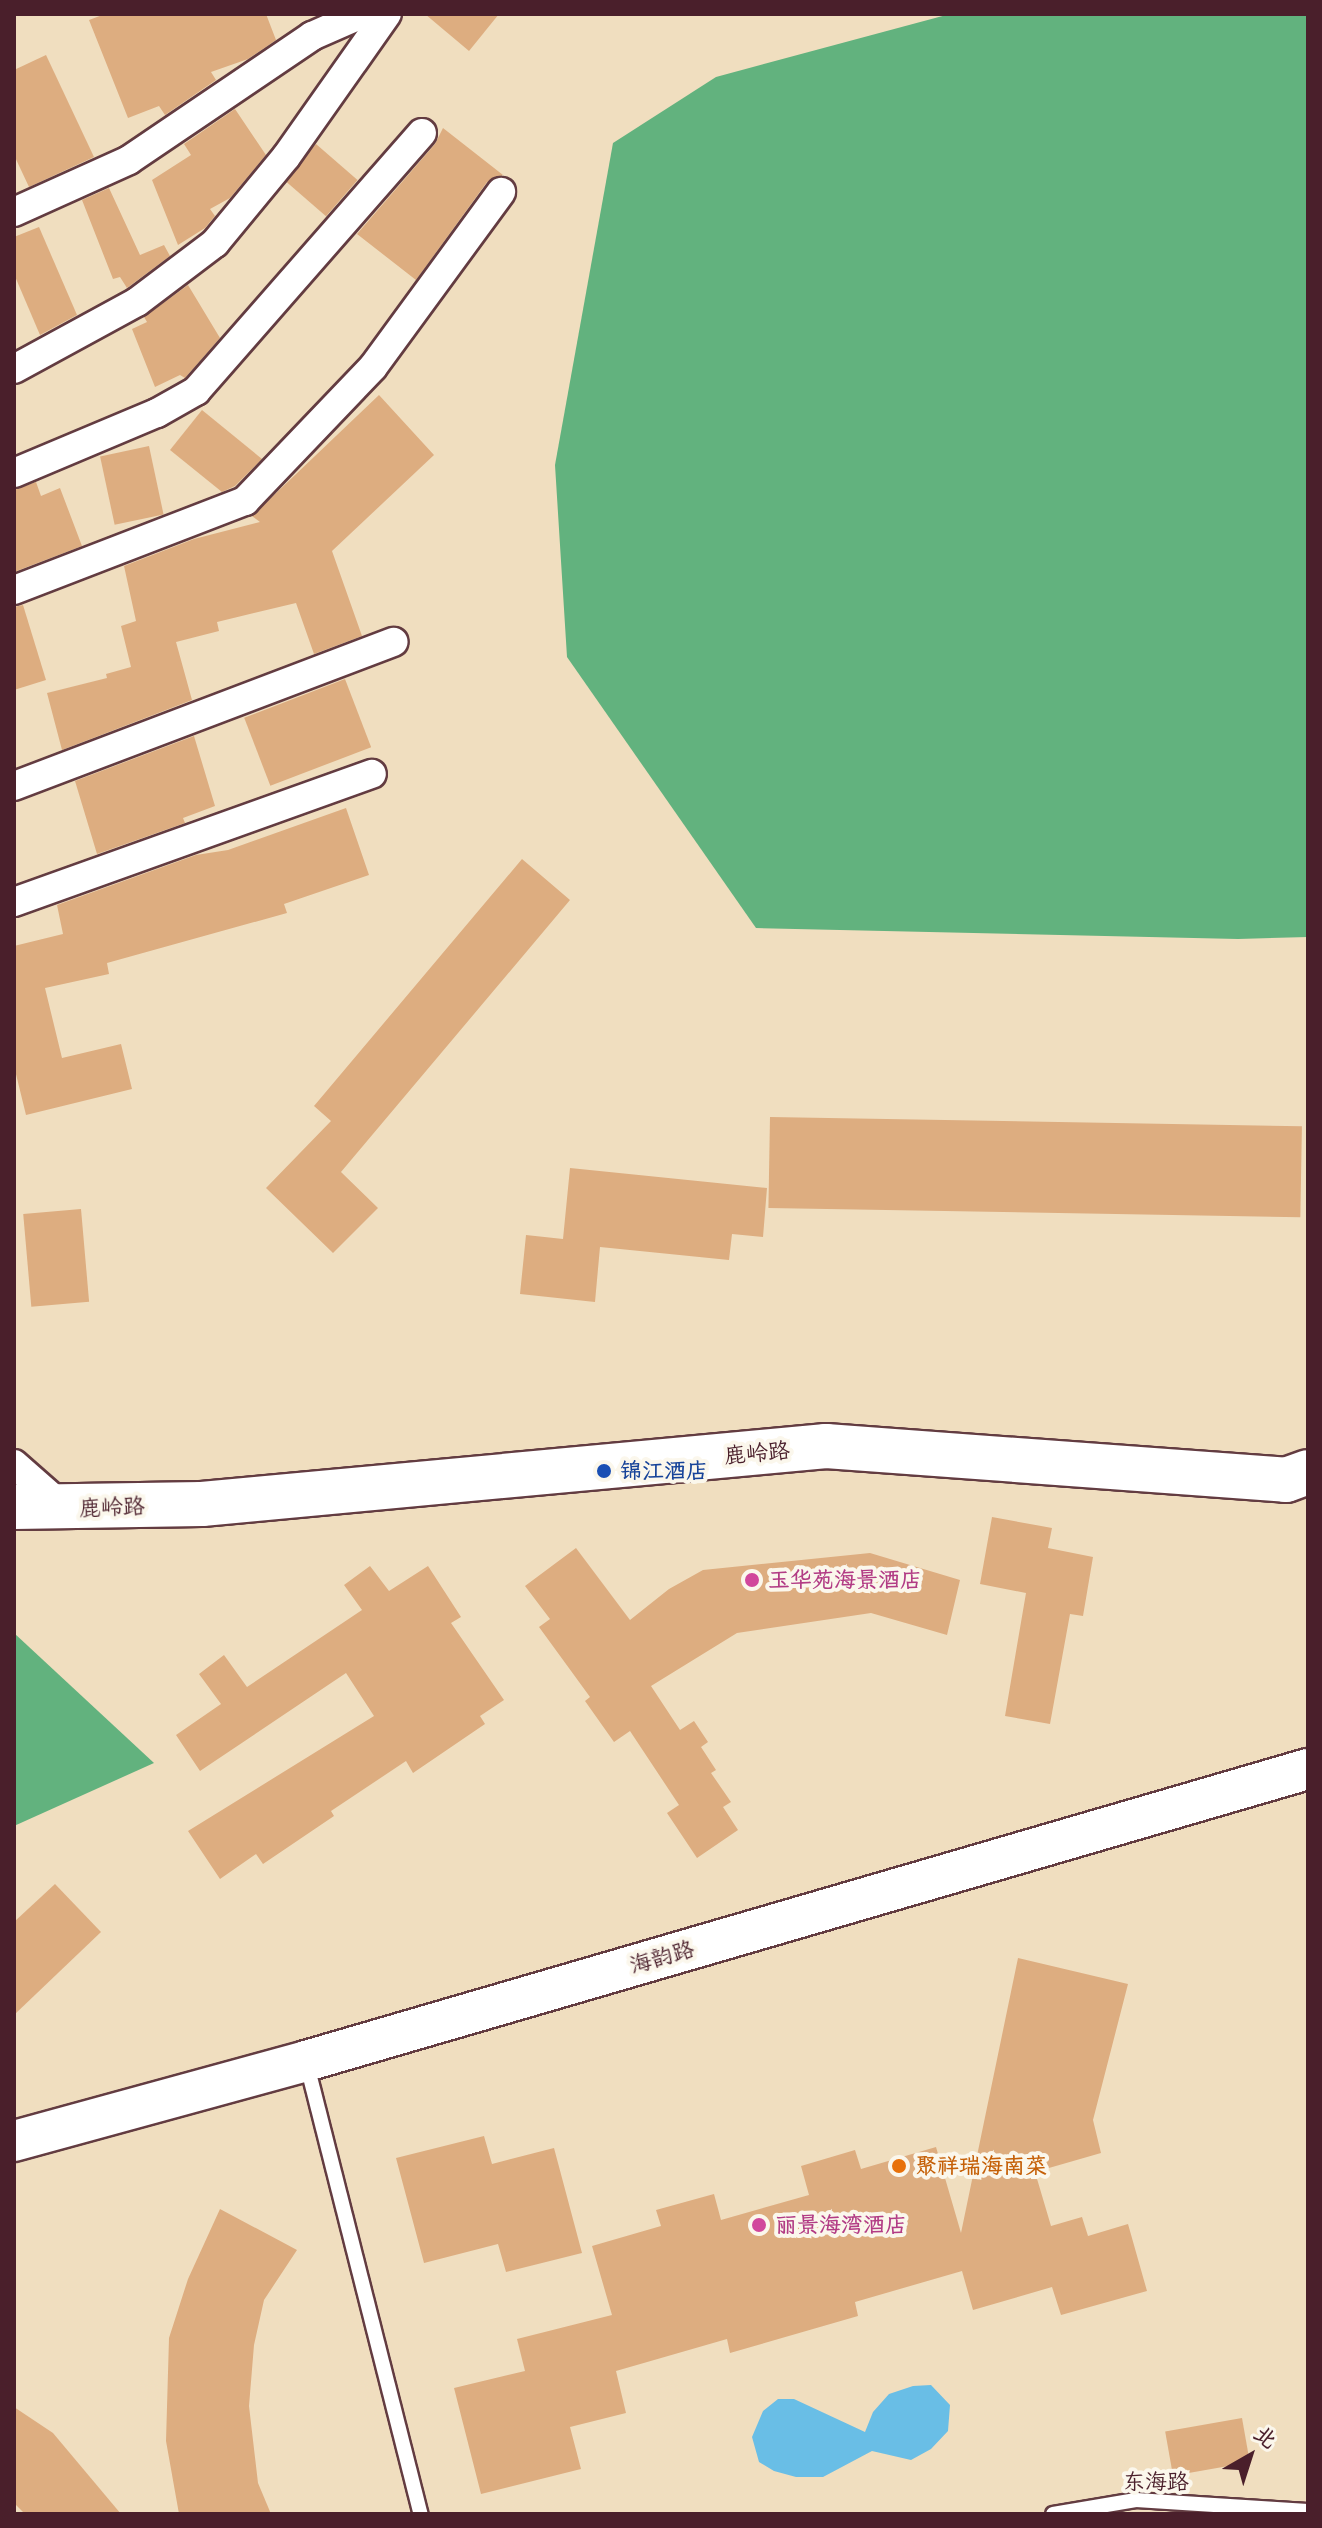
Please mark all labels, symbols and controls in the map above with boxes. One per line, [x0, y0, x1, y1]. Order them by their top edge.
street label: 鹿岭路 [723, 1437, 791, 1469]
place label: 锦江酒店 [620, 1458, 708, 1484]
marker: 锦江酒店 [595, 1462, 613, 1480]
street label: 鹿岭路 [79, 1493, 145, 1521]
place label: 玉华苑海景酒店 [768, 1567, 922, 1593]
marker: 玉华苑海景酒店 [743, 1571, 761, 1589]
street label: 海韵路 [627, 1935, 697, 1979]
place label: 聚祥瑞海南菜 [915, 2153, 1047, 2179]
marker: 聚祥瑞海南菜 [890, 2157, 908, 2175]
place label: 丽景海湾酒店 [775, 2212, 907, 2238]
marker: 丽景海湾酒店 [750, 2216, 768, 2234]
north arrow [1210, 2416, 1290, 2496]
text: 北 [1248, 2419, 1283, 2455]
street label: 东海路 [1123, 2469, 1189, 2495]

